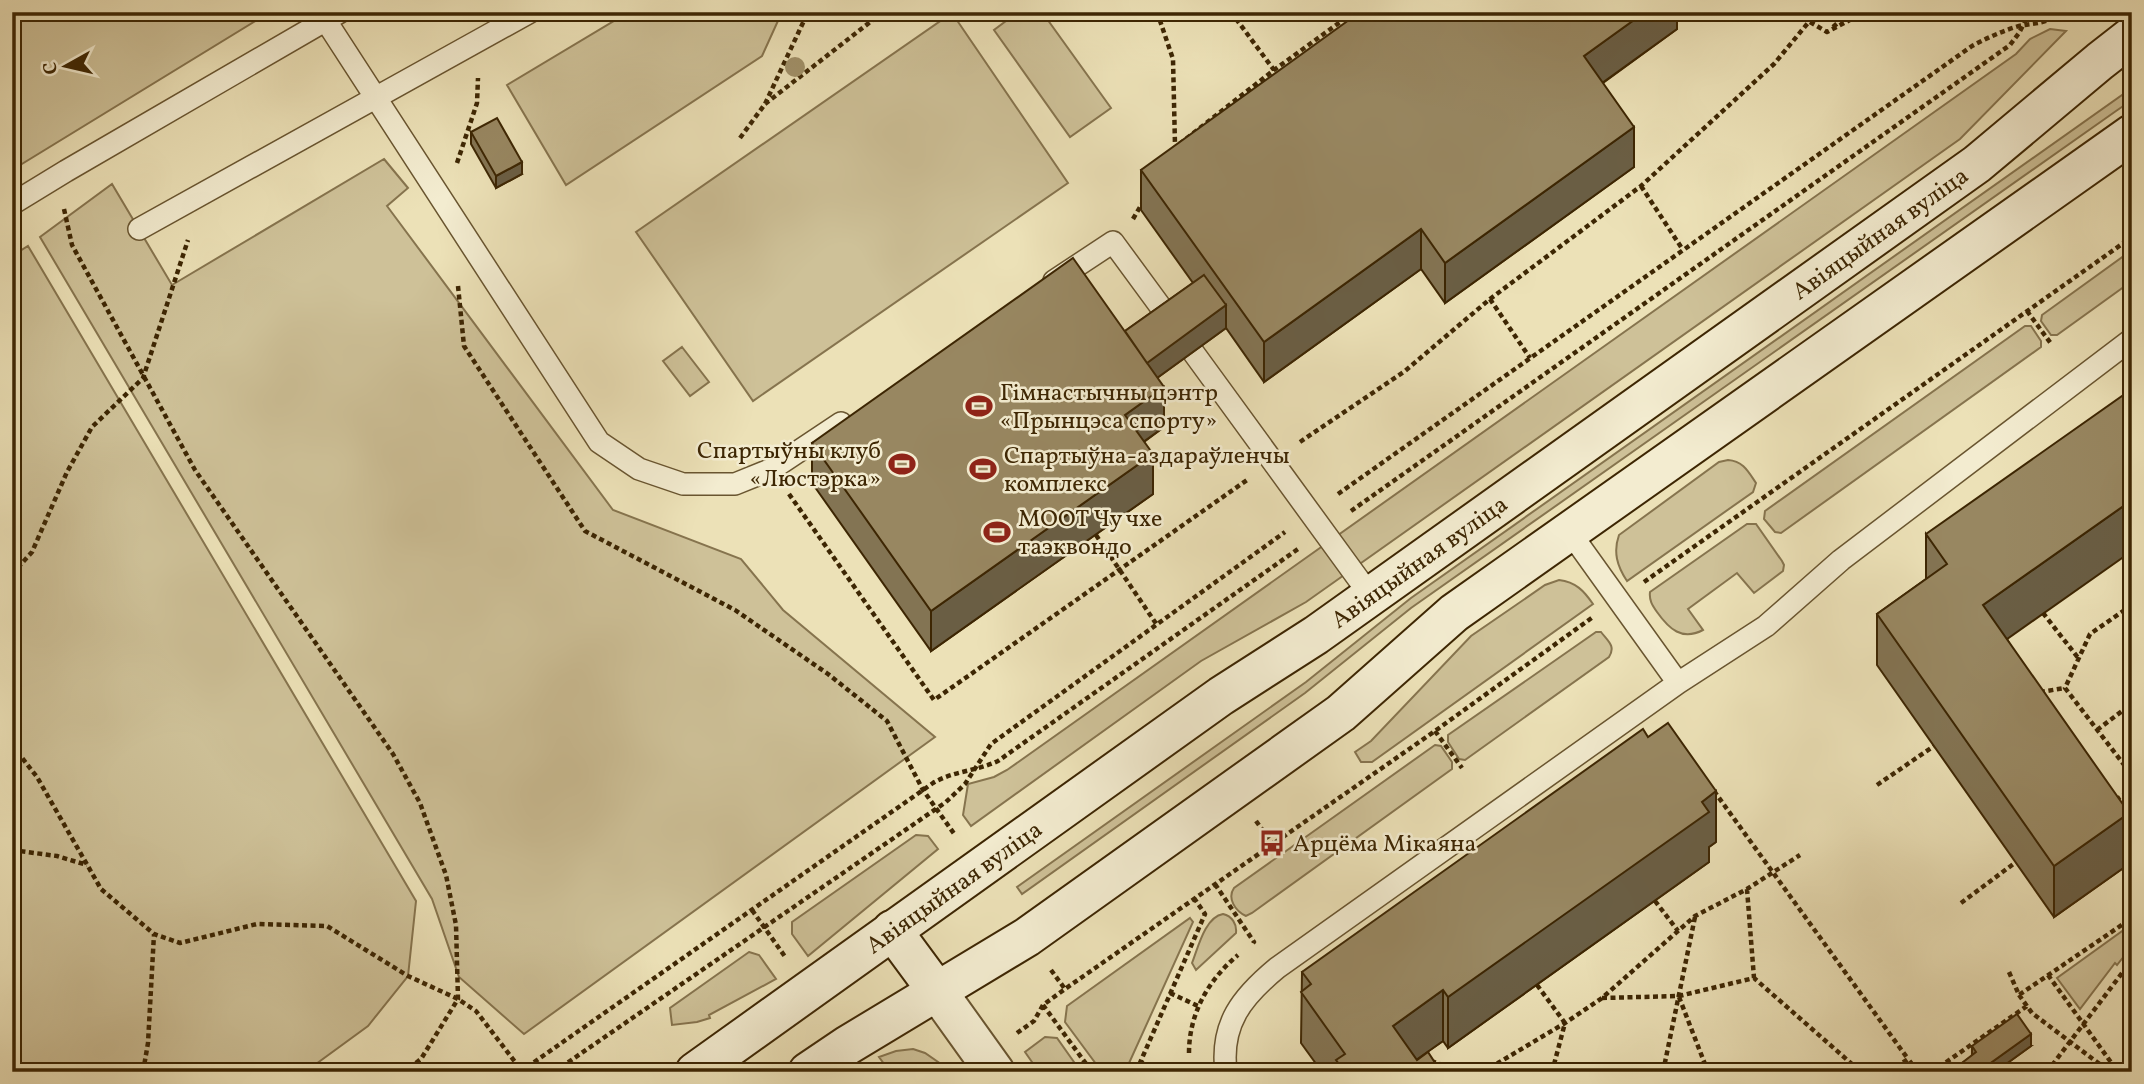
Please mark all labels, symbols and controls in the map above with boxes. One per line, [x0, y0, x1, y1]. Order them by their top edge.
north arrow [32, 32, 102, 102]
text: С [37, 60, 65, 76]
street label: Авіяцыйная вуліца [1786, 160, 1976, 309]
place label: Гімнастычны цэнтр «Прынцэса спорту» [1000, 377, 1218, 439]
sports icon: Гімнастычны цэнтр «Прынцэса спорту» [964, 391, 994, 421]
place label: Cпартыўны клуб «Люстэрка» [697, 435, 881, 497]
place label: Спартыўна-аздараўленчы комплекс [1004, 440, 1290, 502]
sports icon: Cпартыўны клуб «Люстэрка» [887, 449, 917, 479]
sports icon: Спартыўна-аздараўленчы комплекс [968, 454, 998, 484]
street label: Авіяцыйная вуліца [1325, 488, 1516, 638]
place label: МООТ Чу чхе таэквондо [1018, 503, 1162, 565]
sports icon: МООТ Чу чхе таэквондо [982, 517, 1012, 547]
street label: Авіяцыйная вуліца [860, 814, 1050, 964]
bus stop icon: Арцёма Мікаяна [1257, 828, 1287, 858]
place label: Арцёма Мікаяна [1293, 828, 1476, 862]

